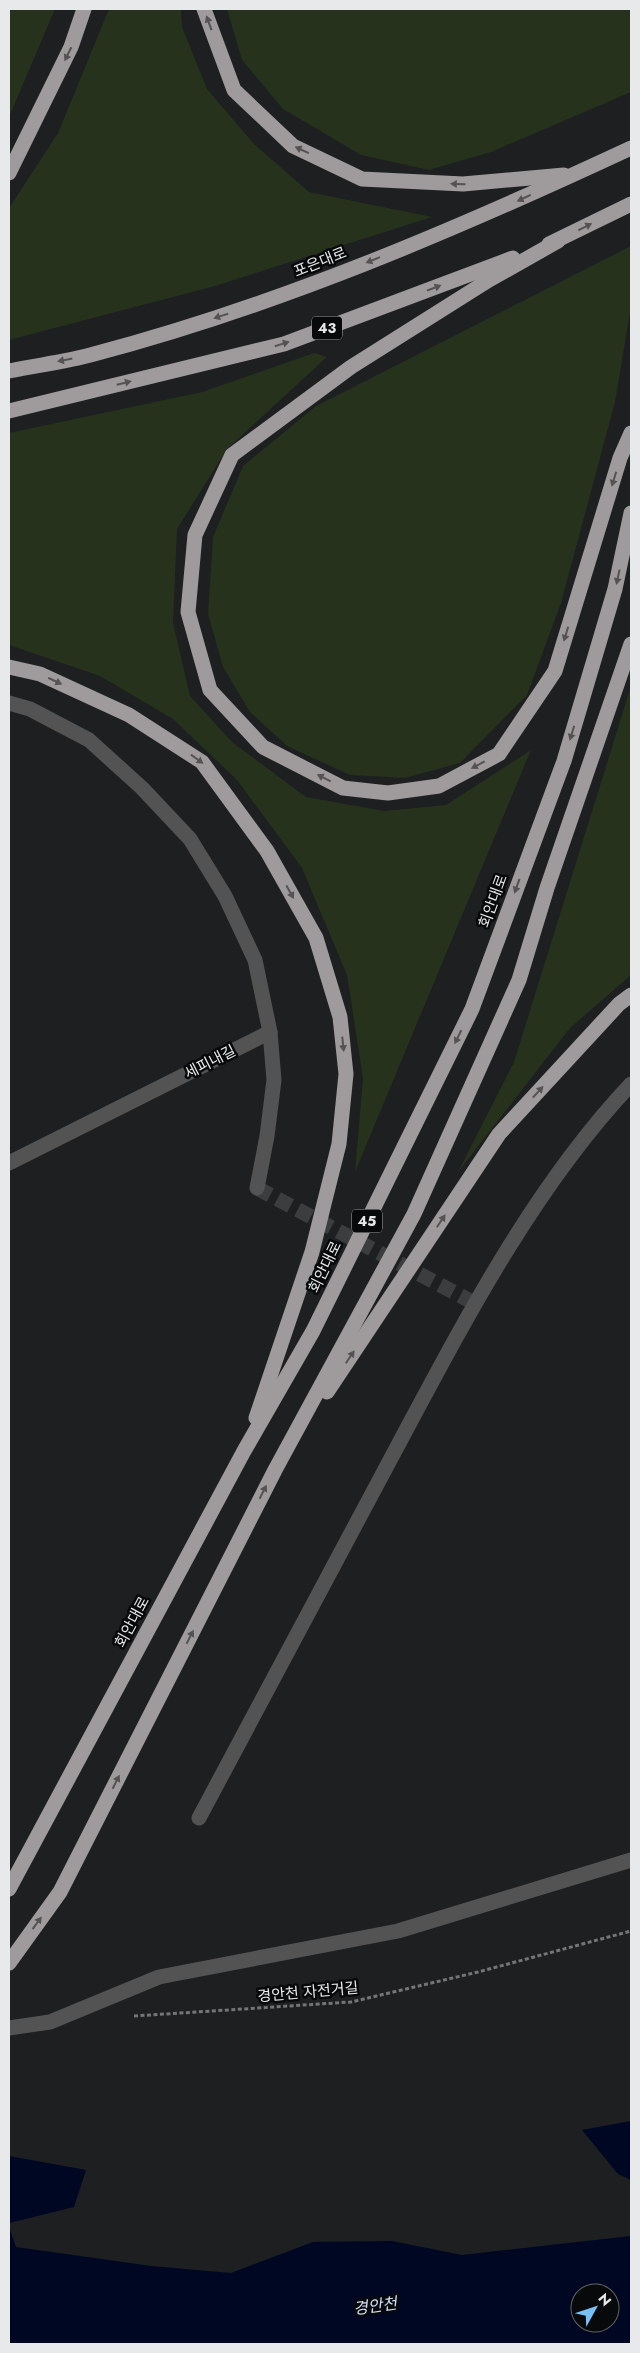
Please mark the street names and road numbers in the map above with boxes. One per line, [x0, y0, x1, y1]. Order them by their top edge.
street label: 포은대로 [290, 241, 350, 283]
road number: 43 [312, 316, 342, 339]
street label: 회안대로 [473, 871, 513, 931]
street label: 세피내길 [180, 1040, 240, 1084]
road number: 45 [352, 1210, 382, 1232]
street label: 회안대로 [303, 1237, 347, 1297]
street label: 회안대로 [109, 1592, 155, 1652]
street label: 경안천 자전거길 [257, 1977, 359, 2007]

